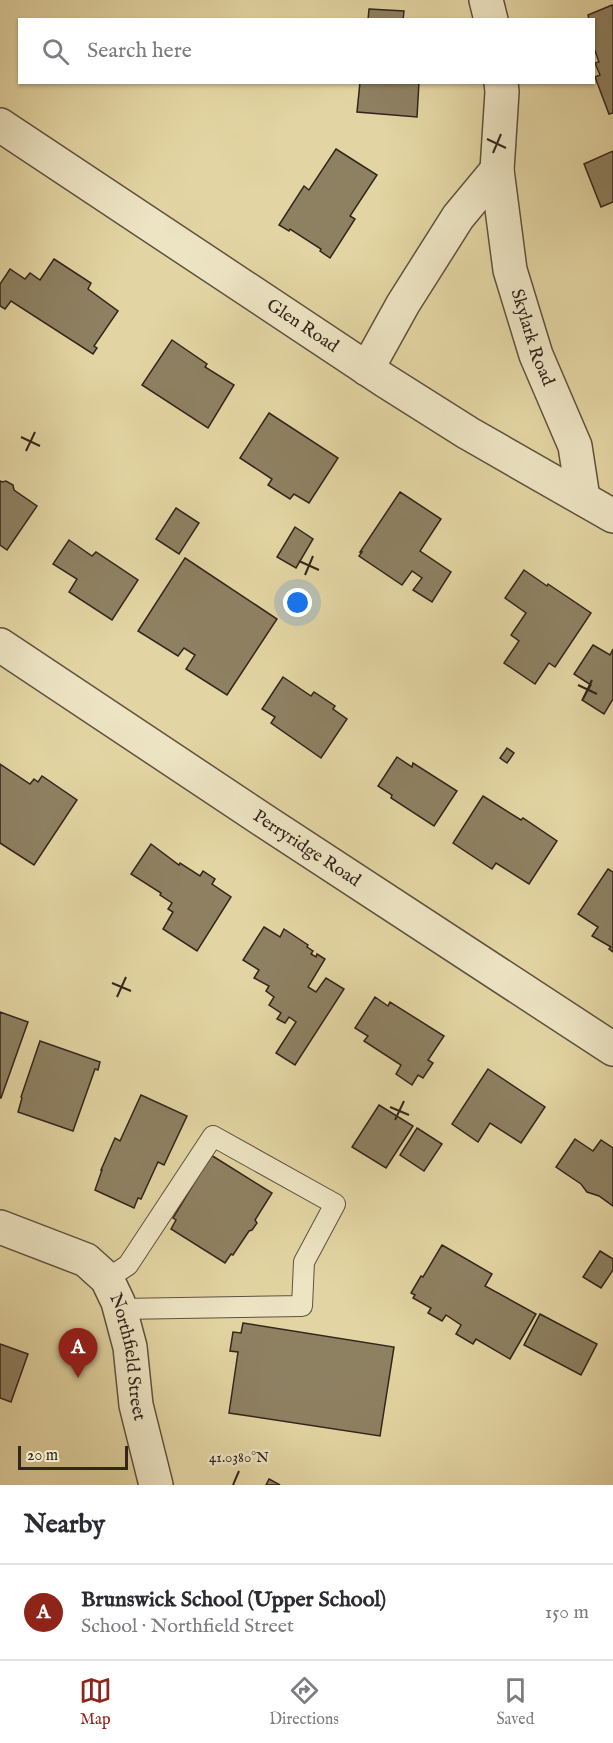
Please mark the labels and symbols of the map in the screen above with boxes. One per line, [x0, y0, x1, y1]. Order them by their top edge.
street label: Skylark Road [505, 286, 560, 390]
street label: Glen Road [262, 294, 343, 358]
your location [283, 588, 312, 617]
street label: Perryridge Road [248, 805, 365, 892]
street label: Northfield Street [104, 1289, 151, 1423]
pin: A [58, 1328, 98, 1378]
scale bar [18, 1443, 128, 1470]
text: 41.0380°N [209, 1448, 269, 1467]

